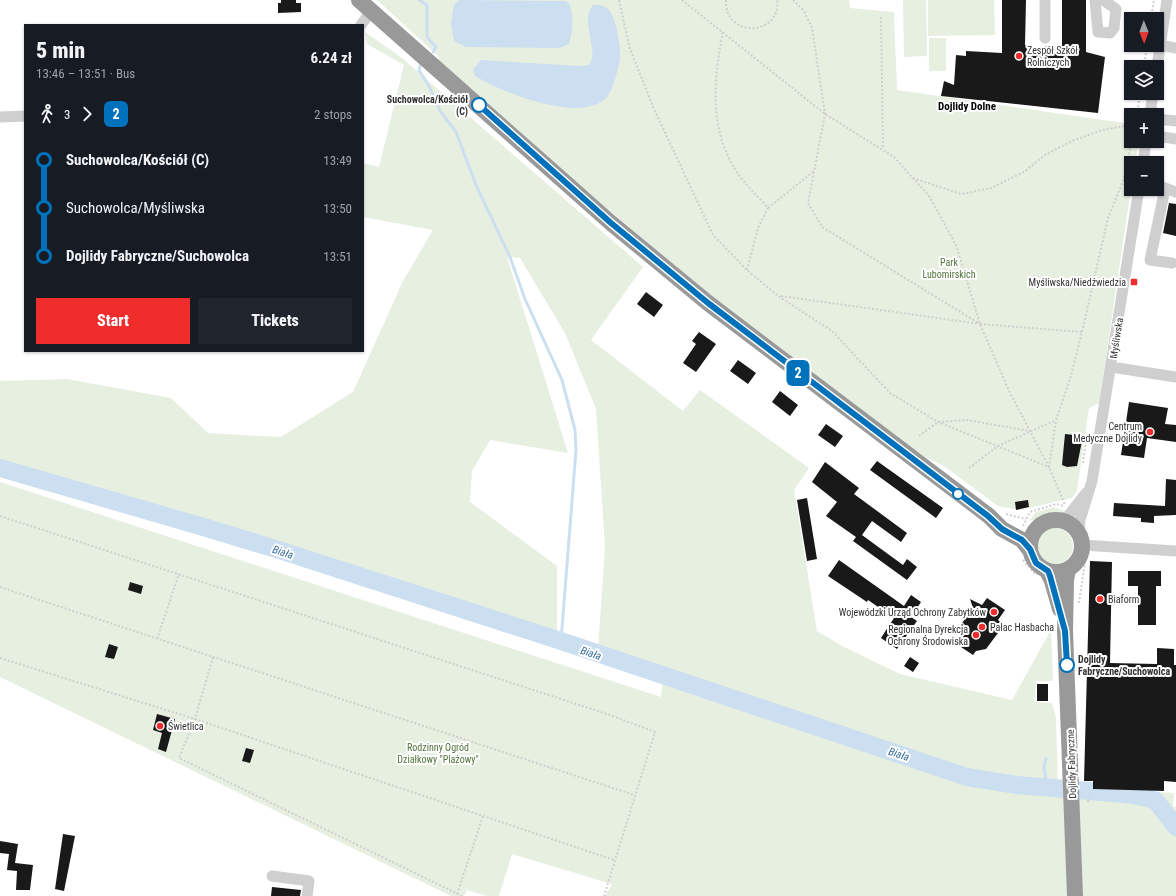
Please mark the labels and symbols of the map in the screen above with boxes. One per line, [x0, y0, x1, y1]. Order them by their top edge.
north arrow [1124, 12, 1164, 52]
place label: Zespół Szkół Rolniczych [1027, 45, 1078, 68]
marker: Zespół Szkół Rolniczych [1014, 51, 1024, 61]
place label: Suchowolca/Kościół (C) [387, 94, 468, 118]
marker: Suchowolca/Kościół (C) [471, 97, 487, 113]
district label: Dojlidy Dolne [938, 100, 996, 113]
park label: Park Lubomirskich [922, 257, 976, 280]
place label: Myśliwska/Niedźwiedzia [1029, 277, 1126, 288]
marker: Myśliwska/Niedźwiedzia [1129, 277, 1139, 287]
street label: Myśliwska [1108, 317, 1125, 359]
line badge: 2 [785, 360, 811, 386]
place label: Centrum Medyczne Dojlidy [1073, 421, 1142, 444]
marker: Centrum Medyczne Dojlidy [1145, 427, 1155, 437]
unlabelled marker [952, 488, 964, 500]
water label: Biała [271, 543, 295, 562]
marker: Biaform [1095, 594, 1105, 604]
place label: Biaform [1108, 594, 1139, 605]
place label: Wojewódzki Urząd Ochrony Zabytków [839, 607, 986, 618]
marker: Wojewódzki Urząd Ochrony Zabytków [989, 607, 999, 617]
marker: Pałac Hasbacha [977, 622, 987, 632]
place label: Pałac Hasbacha [990, 622, 1054, 633]
place label: Regionalna Dyrekcja Ochrony Środowiska [887, 624, 968, 647]
marker: Regionalna Dyrekcja Ochrony Środowiska [971, 630, 981, 640]
water label: Biała [579, 644, 603, 663]
place label: Dojlidy Fabryczne/Suchowolca [1078, 654, 1170, 677]
marker: Dojlidy Fabryczne/Suchowolca [1059, 657, 1075, 673]
place label: Świetlica [168, 720, 204, 732]
marker: Świetlica [155, 721, 165, 731]
street label: Dojlidy Fabryczne [1065, 729, 1078, 799]
park label: Rodzinny Ogród Działkowy "Plażowy" [397, 742, 479, 765]
water label: Biała [887, 745, 911, 764]

